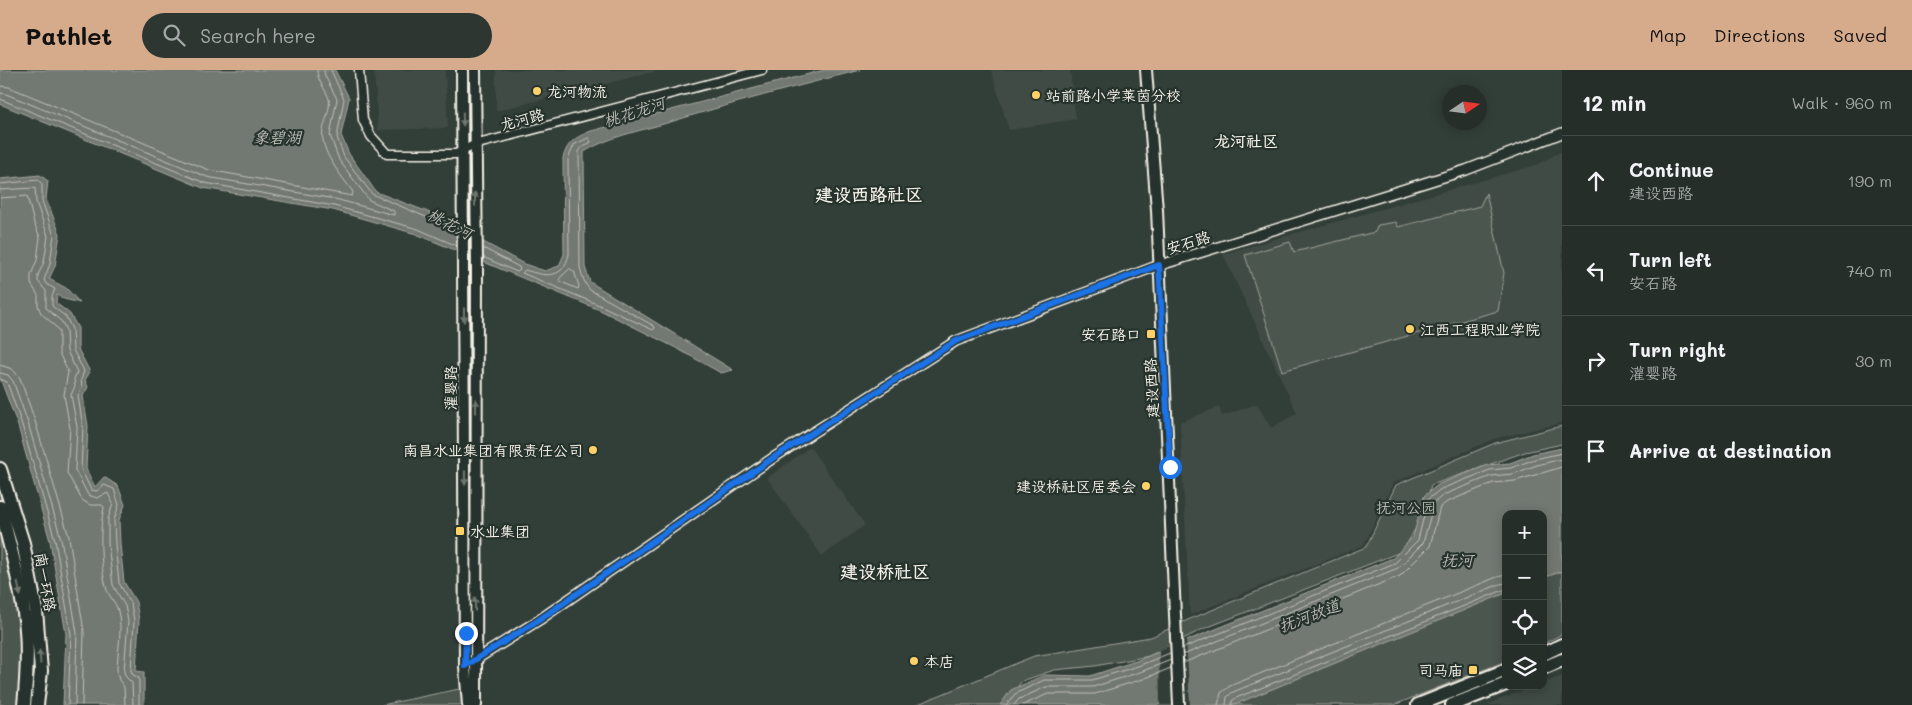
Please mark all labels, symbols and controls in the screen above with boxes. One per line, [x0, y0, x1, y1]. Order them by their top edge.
search box [142, 13, 492, 58]
text: Pathlet [25, 20, 112, 51]
icon: search [160, 21, 188, 49]
text: Search here [200, 23, 316, 48]
text: Map [1649, 23, 1686, 47]
text: Directions [1714, 23, 1806, 47]
text: Saved [1834, 23, 1887, 47]
place label: 龙河物流 [547, 81, 607, 101]
marker: 龙河物流 [531, 85, 543, 97]
place label: 站前路小学莱茵分校 [1046, 85, 1181, 105]
north arrow [1442, 85, 1487, 130]
marker: 站前路小学莱茵分校 [1030, 89, 1042, 101]
text: 12 min [1582, 89, 1646, 116]
water label: 桃花龙河 [600, 90, 671, 131]
text: Walk · 960 m [1791, 92, 1892, 113]
street label: 龙河路 [498, 104, 546, 134]
one-way arrow [459, 111, 467, 127]
water label: 象碧湖 [253, 126, 303, 147]
district label: 龙河社区 [1214, 130, 1278, 151]
text: Continue [1629, 157, 1714, 182]
icon: ahead [1582, 167, 1610, 195]
text: 190 m [1848, 170, 1892, 191]
district label: 建设西路社区 [815, 182, 923, 206]
text: 建设西路 [1629, 182, 1693, 203]
one-way arrow [471, 191, 479, 207]
water label: 桃花河 [424, 203, 479, 245]
street label: 安石路 [1164, 226, 1212, 258]
text: Turn left [1629, 247, 1712, 272]
icon: left [1582, 257, 1610, 285]
text: 740 m [1846, 260, 1892, 281]
text: 安石路 [1629, 272, 1677, 293]
one-way arrow [460, 308, 468, 324]
place label: 江西工程职业学院 [1420, 319, 1540, 339]
marker: 江西工程职业学院 [1404, 323, 1416, 335]
place label: 安石路口 [1081, 324, 1141, 344]
marker: 安石路口 [1145, 328, 1157, 340]
text: Turn right [1629, 337, 1726, 362]
icon: right [1582, 347, 1610, 375]
text: 30 m [1855, 350, 1892, 371]
street label: 建设西路 [1139, 358, 1163, 418]
text: 灌婴路 [1629, 362, 1677, 383]
street label: 灌婴路 [440, 365, 460, 411]
one-way arrow [472, 398, 480, 414]
icon: arrive [1582, 437, 1610, 465]
text: Arrive at destination [1629, 438, 1832, 463]
place label: 南昌水业集团有限责任公司 [403, 440, 583, 460]
marker: 南昌水业集团有限责任公司 [587, 444, 599, 456]
route start [1159, 456, 1182, 479]
one-way arrow [461, 470, 469, 486]
place label: 建设桥社区居委会 [1016, 476, 1136, 496]
marker: 建设桥社区居委会 [1140, 480, 1152, 492]
park label: 抚河公园 [1376, 497, 1436, 517]
map controls [1502, 510, 1547, 690]
button: + [1502, 510, 1547, 555]
place label: 水业集团 [470, 521, 530, 541]
marker: 水业集团 [454, 525, 466, 537]
water label: 抚河 [1441, 549, 1476, 570]
street label: 南一环路 [31, 551, 61, 613]
button: − [1502, 555, 1547, 600]
district label: 建设桥社区 [840, 559, 930, 583]
one-way arrow [16, 581, 24, 597]
water label: 抚河故道 [1275, 593, 1344, 636]
one-way arrow [471, 596, 479, 612]
button: locate [1502, 600, 1547, 645]
route end [455, 622, 478, 645]
button: layers [1502, 645, 1547, 690]
one-way arrow [35, 648, 43, 664]
place label: 本店 [924, 651, 954, 671]
marker: 本店 [908, 655, 920, 667]
place label: 司马庙 [1418, 660, 1463, 680]
marker: 司马庙 [1467, 664, 1479, 676]

